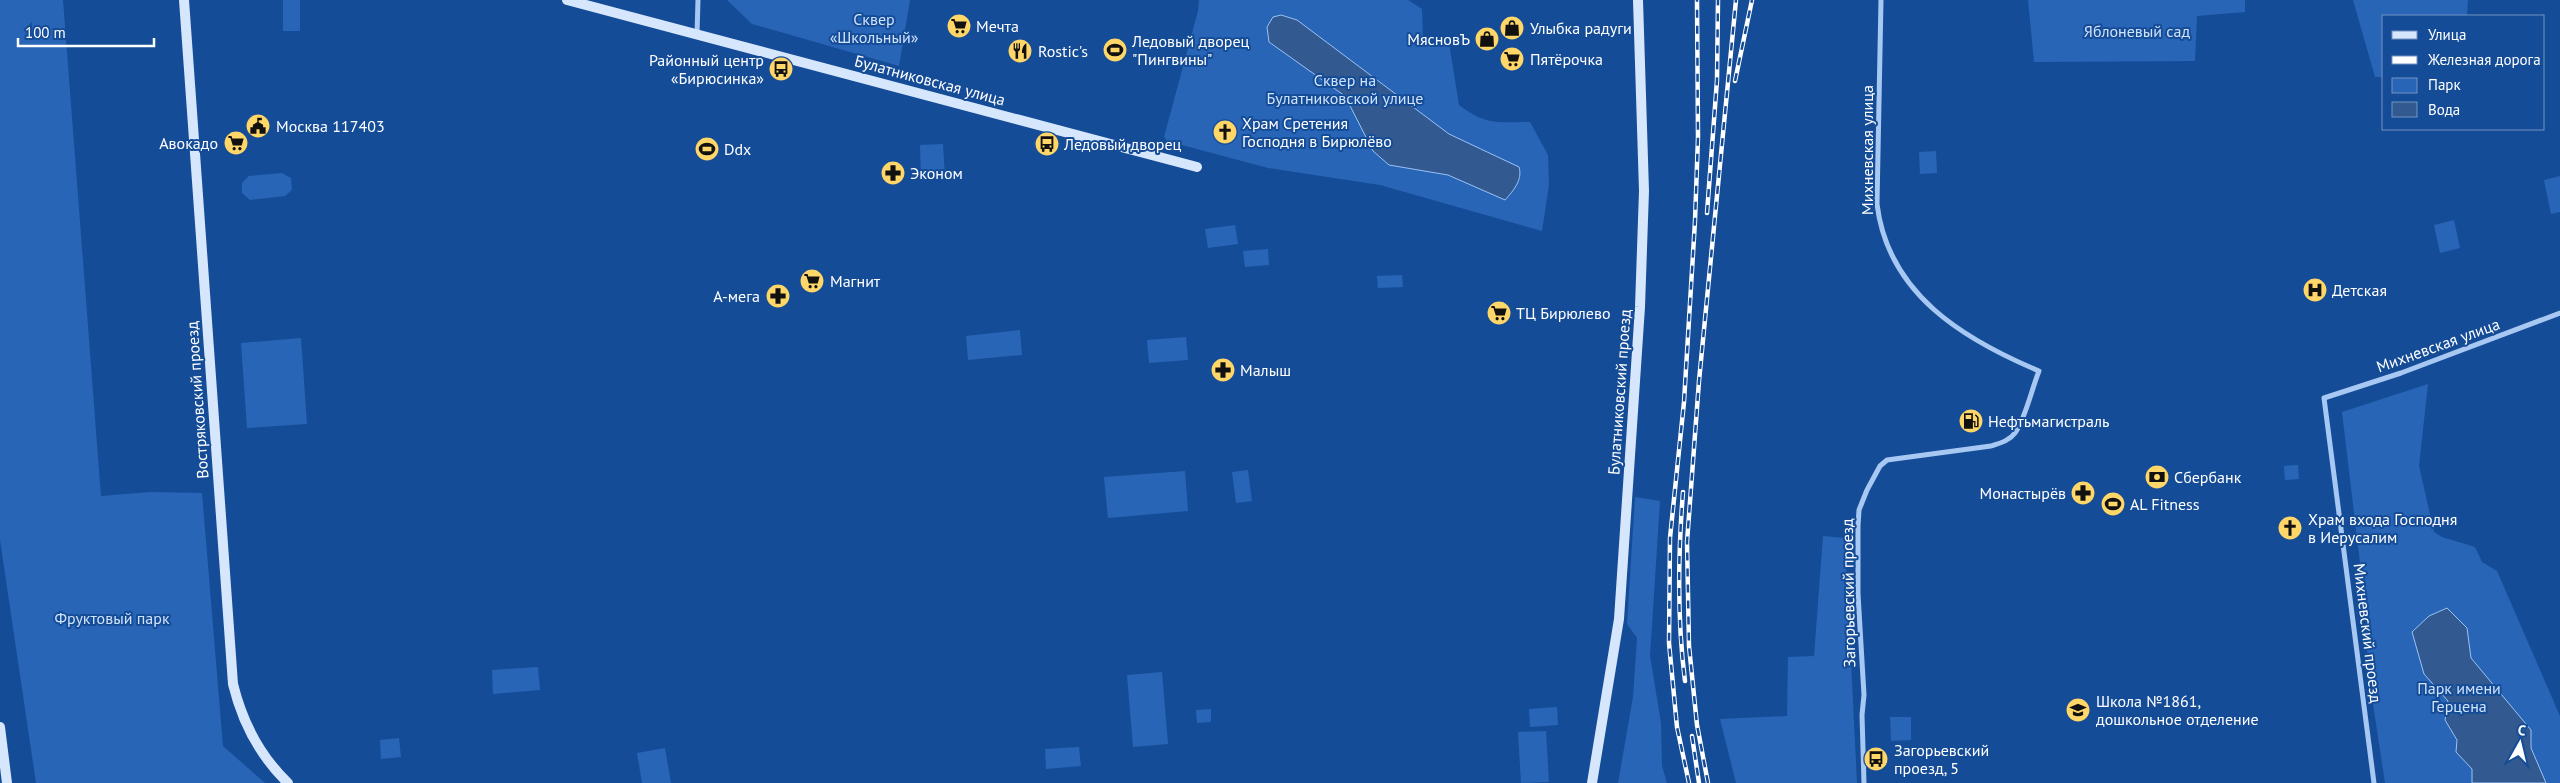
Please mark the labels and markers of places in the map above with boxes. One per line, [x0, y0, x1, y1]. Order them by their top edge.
supermarket icon: Мечта [946, 13, 972, 39]
shop icon: Улыбка радуги [1499, 15, 1525, 41]
place label: Мечта [976, 16, 1019, 36]
place label: Улыбка радуги [1530, 18, 1632, 38]
shop icon: МясновЪ [1474, 26, 1500, 52]
place label: МясновЪ [1407, 29, 1470, 49]
place label: Ледовый дворец "Пингвины" [1131, 31, 1250, 69]
sports icon: Ледовый дворец "Пингвины" [1102, 37, 1128, 63]
restaurant icon: Rostic's [1007, 38, 1033, 64]
place label: Rostic's [1038, 41, 1088, 61]
supermarket icon: Пятёрочка [1499, 46, 1525, 72]
place label: Пятёрочка [1530, 49, 1603, 69]
place label: Районный центр «Бирюсинка» [649, 50, 764, 88]
bus stop icon: Районный центр «Бирюсинка» [768, 56, 794, 82]
public building icon: Москва 117403 [245, 113, 271, 139]
place label: Храм Сретения Господня в Бирюлёво [1242, 113, 1392, 151]
place label: Москва 117403 [276, 116, 385, 136]
church icon: Храм Сретения Господня в Бирюлёво [1212, 119, 1238, 145]
supermarket icon: Авокадо [223, 130, 249, 156]
bus stop icon: Ледовый дворец [1034, 131, 1060, 157]
place label: Авокадо [159, 133, 218, 153]
place label: Ледовый дворец [1063, 134, 1182, 154]
sports icon: Ddx [694, 136, 720, 162]
place label: Ddx [724, 139, 751, 159]
pharmacy icon: Эконом [880, 160, 906, 186]
place label: Эконом [910, 163, 963, 183]
supermarket icon: Магнит [799, 268, 825, 294]
place label: Магнит [830, 271, 881, 291]
hospital icon: Детская [2302, 277, 2328, 303]
place label: Детская [2332, 280, 2387, 300]
pharmacy icon: А-мега [765, 283, 791, 309]
place label: А-мега [713, 286, 760, 306]
supermarket icon: ТЦ Бирюлево [1486, 300, 1512, 326]
place label: ТЦ Бирюлево [1516, 303, 1610, 323]
pharmacy icon: Малыш [1210, 357, 1236, 383]
place label: Малыш [1240, 360, 1291, 380]
fuel station icon: Нефтьмагистраль [1958, 408, 1984, 434]
place label: Нефтьмагистраль [1988, 411, 2109, 431]
bank icon: Сбербанк [2144, 464, 2170, 490]
place label: Сбербанк [2174, 467, 2242, 487]
pharmacy icon: Монастырёв [2070, 480, 2096, 506]
place label: Монастырёв [1980, 483, 2066, 503]
sports icon: AL Fitness [2100, 491, 2126, 517]
place label: AL Fitness [2130, 494, 2200, 514]
place label: Храм входа Господня в Иерусалим [2308, 509, 2457, 547]
church icon: Храм входа Господня в Иерусалим [2277, 515, 2303, 541]
place label: Школа №1861, дошкольное отделение [2096, 691, 2259, 729]
school or university icon: Школа №1861, дошкольное отделение [2065, 697, 2091, 723]
place label: Загорьевский проезд, 5 [1894, 740, 1989, 778]
bus stop icon: Загорьевский проезд, 5 [1863, 746, 1889, 772]

